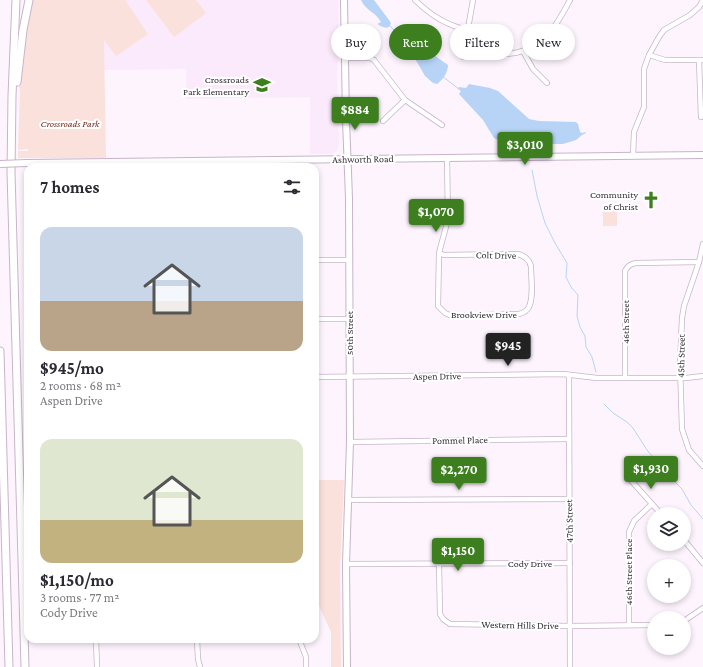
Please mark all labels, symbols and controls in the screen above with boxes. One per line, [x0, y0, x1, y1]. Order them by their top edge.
chip: Buy [331, 24, 381, 60]
chip: Rent [389, 24, 442, 60]
chip: Filters [450, 24, 514, 60]
chip: New [522, 24, 575, 60]
place label: Crossroads Park Elementary [183, 74, 249, 97]
school or university icon: Crossroads Park Elementary [252, 75, 272, 95]
pin: $884 [331, 97, 379, 131]
text: $884 [341, 102, 369, 117]
park label: Crossroads Park [41, 118, 100, 129]
pin: $3,010 [492, 132, 558, 166]
text: $3,010 [507, 137, 543, 152]
street label: Ashworth Road [332, 153, 395, 165]
icon: filters [281, 176, 303, 198]
text: 7 homes [40, 178, 99, 197]
place label: Community of Christ [590, 189, 639, 212]
church icon: Community of Christ [641, 190, 661, 210]
pin: $1,070 [403, 199, 469, 233]
text: $1,070 [418, 204, 454, 219]
street label: Colt Drive [476, 249, 517, 261]
icon: home [136, 253, 208, 325]
street label: 46th Street [620, 299, 631, 344]
street label: Brookview Drive [451, 309, 518, 320]
street label: 50th Street [344, 310, 355, 355]
pin: $945 [484, 333, 532, 367]
street label: 45th Street [675, 333, 687, 378]
text: $945 [495, 338, 521, 353]
text: $945/mo [40, 359, 104, 378]
street label: Aspen Drive [413, 370, 462, 382]
text: 2 rooms · 68 m² [40, 378, 121, 393]
text: Aspen Drive [40, 393, 103, 408]
street label: Pommel Place [432, 434, 488, 446]
pin: $1,930 [618, 456, 684, 490]
pin: $2,270 [426, 457, 492, 491]
text: $1,930 [633, 461, 669, 476]
text: $2,270 [440, 462, 478, 477]
icon: home [136, 465, 208, 537]
street label: 47th Street [563, 499, 575, 543]
map controls [647, 507, 691, 655]
button: layers [647, 507, 691, 551]
pin: $1,150 [425, 538, 491, 572]
street label: 46th Street Place [623, 538, 634, 605]
text: $1,150 [441, 543, 475, 558]
street label: Cody Drive [508, 558, 553, 569]
button: + [647, 559, 691, 603]
text: $1,150/mo [40, 571, 114, 590]
text: 3 rooms · 77 m² [40, 590, 119, 605]
text: Cody Drive [40, 605, 98, 620]
button: − [647, 611, 691, 655]
street label: Western Hills Drive [481, 619, 559, 631]

